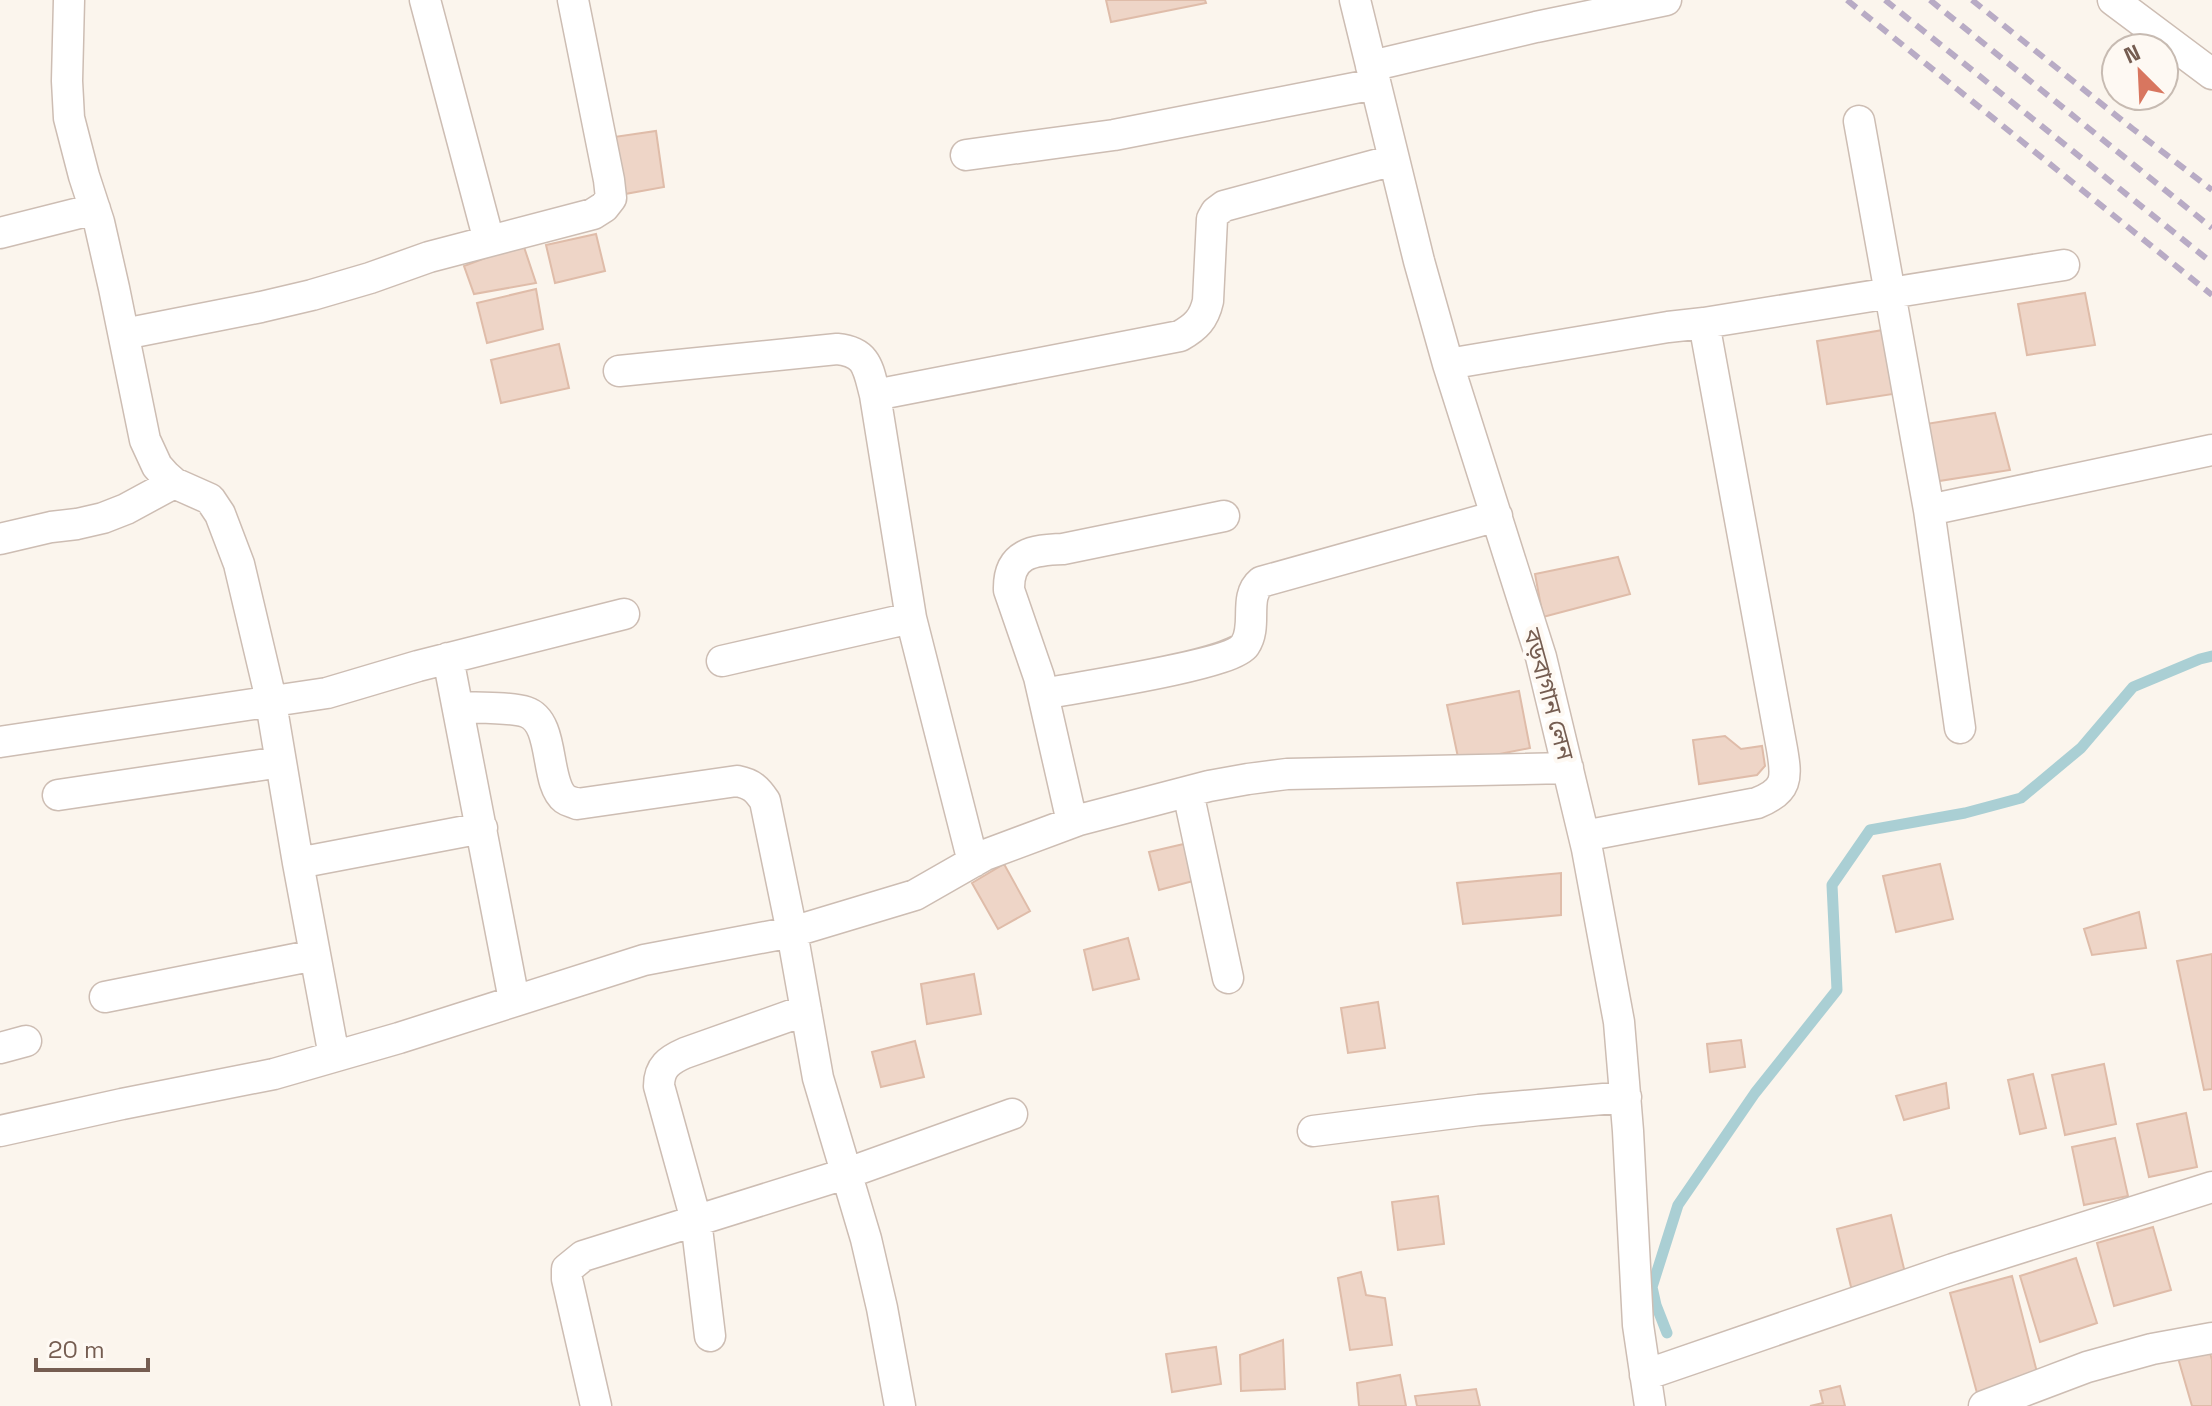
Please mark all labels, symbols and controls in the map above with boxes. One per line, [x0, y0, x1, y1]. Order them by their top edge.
north arrow [2100, 32, 2180, 112]
text: N [2119, 38, 2144, 70]
street label: বড়বাগান লেন [1516, 624, 1582, 764]
scale bar [36, 1322, 148, 1372]
text: 20 m [48, 1334, 105, 1365]

